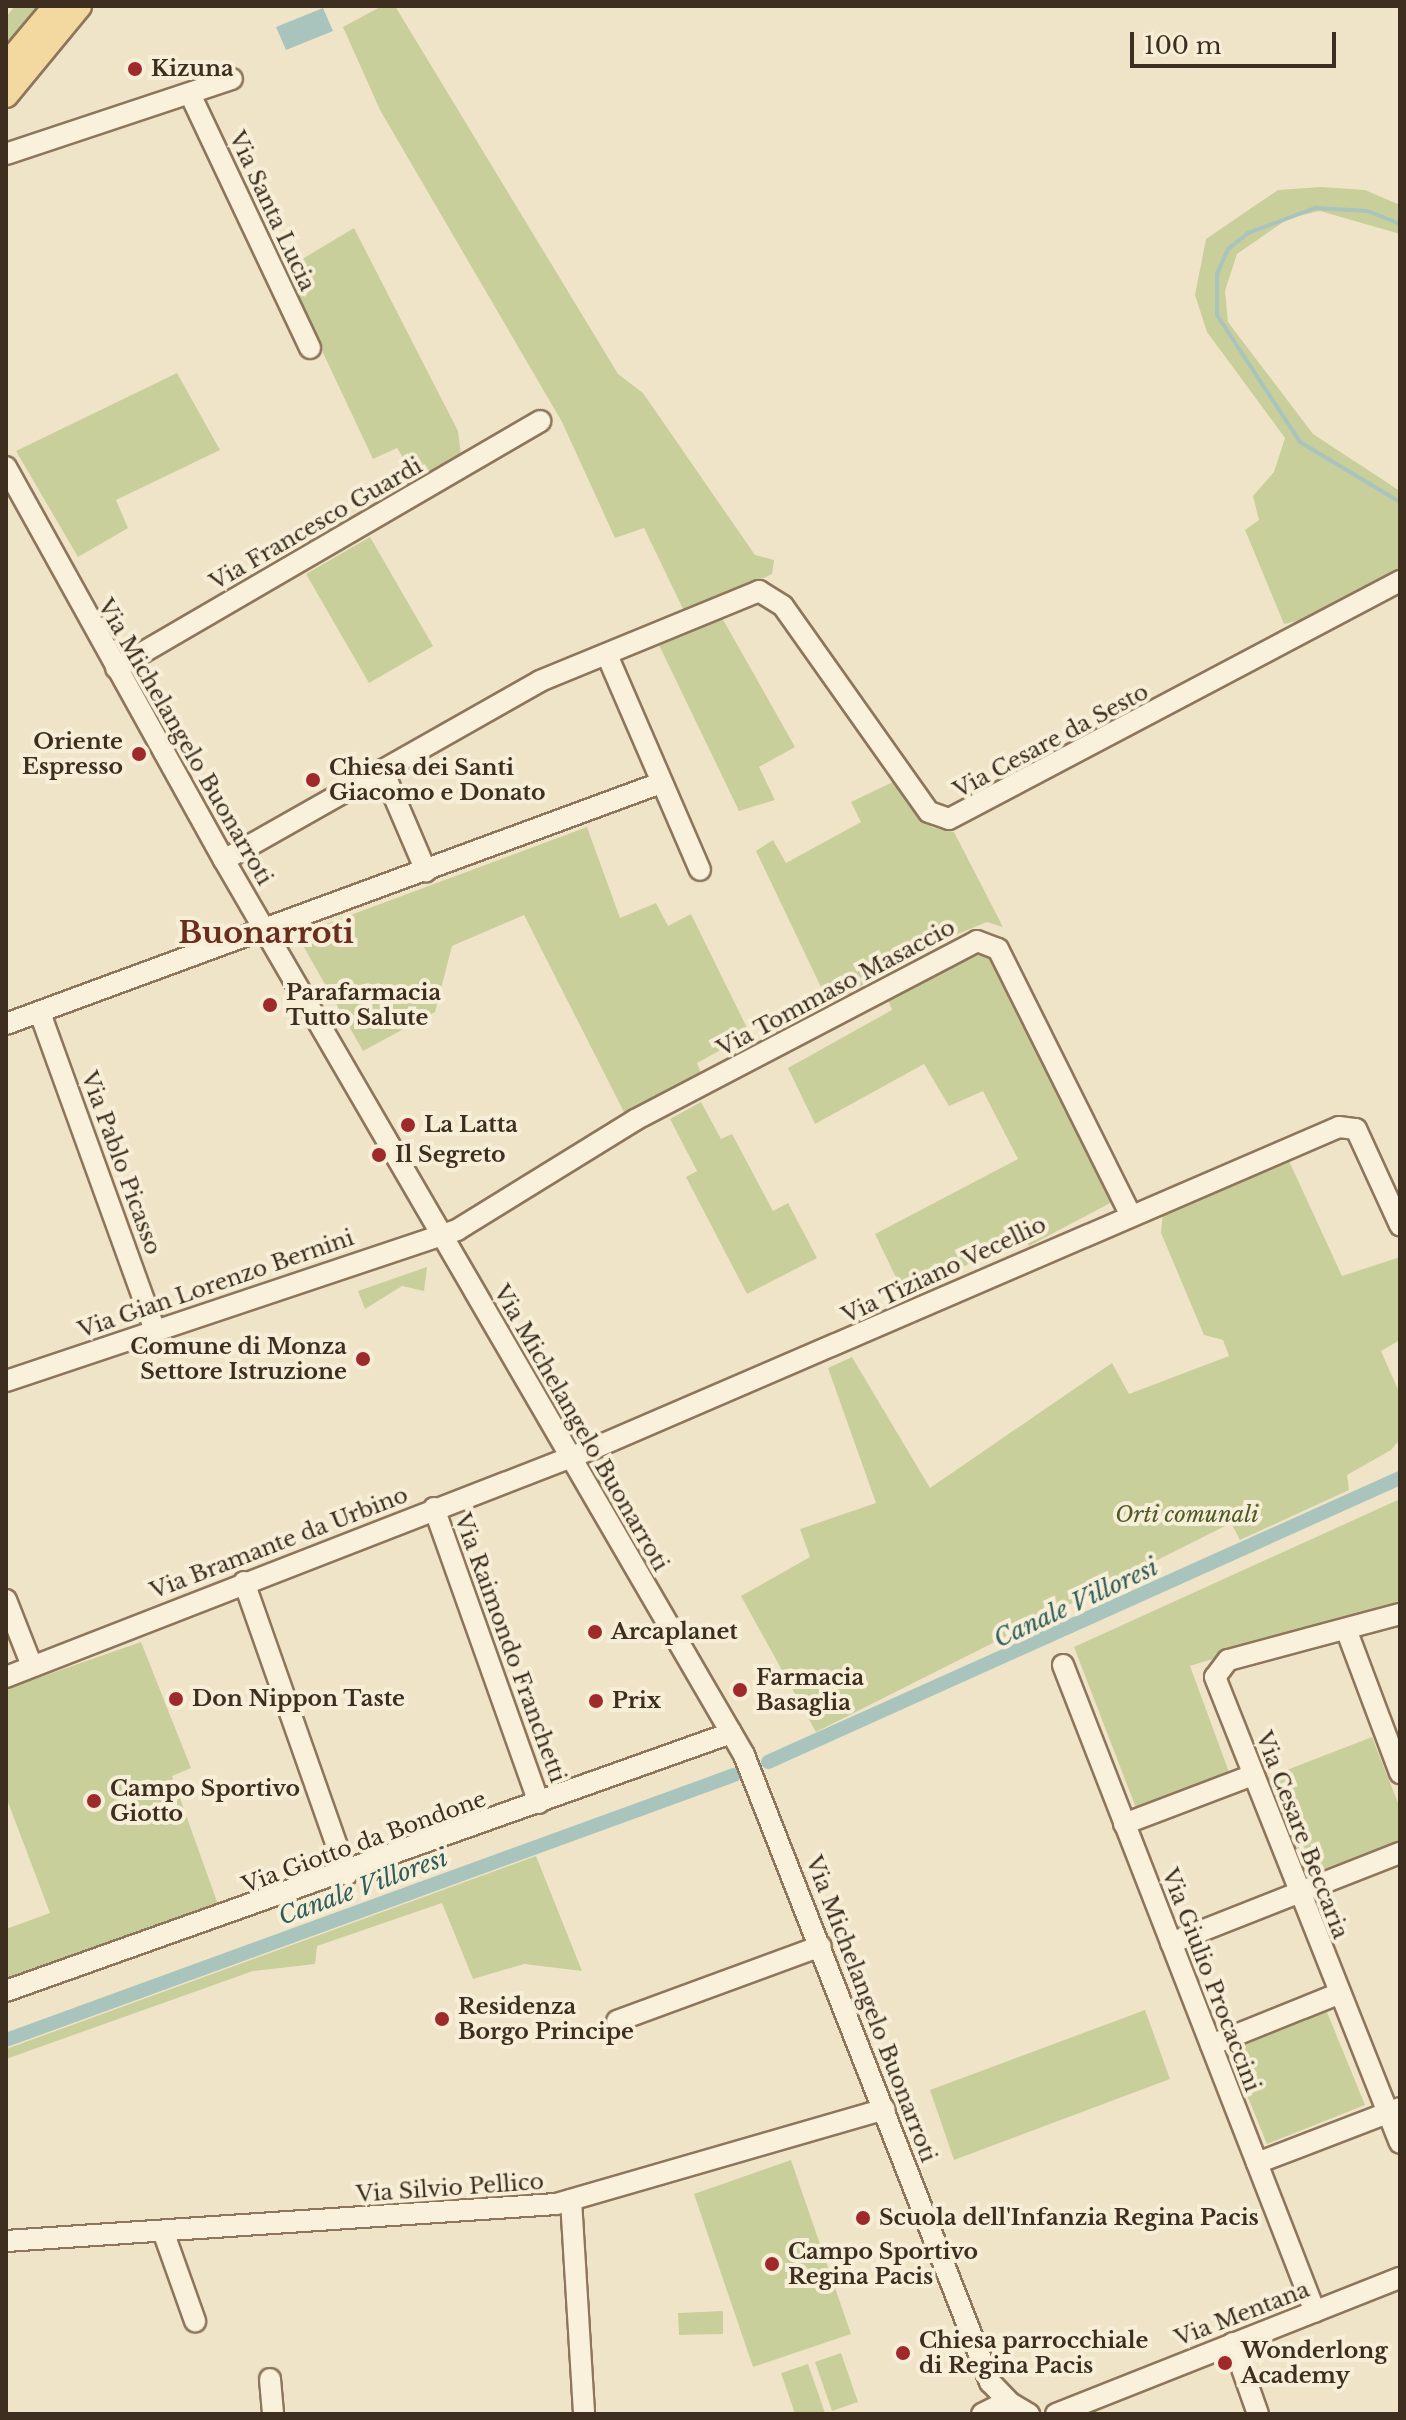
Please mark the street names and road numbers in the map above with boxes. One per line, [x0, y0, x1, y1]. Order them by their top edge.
street label: Via Santa Lucia [223, 127, 321, 295]
street label: Via Francesco Guardi [205, 452, 427, 596]
street label: Via Michelangelo Buonarroti [92, 594, 278, 890]
street label: Via Cesare da Sesto [949, 678, 1153, 804]
street label: Via Tommaso Masaccio [712, 914, 960, 1062]
street label: Via Pablo Picasso [76, 1068, 166, 1258]
street label: Via Tiziano Vecellio [837, 1211, 1051, 1329]
street label: Via Gian Lorenzo Bernini [75, 1224, 357, 1344]
street label: Via Michelangelo Buonarroti [488, 1280, 674, 1576]
street label: Via Bramante da Urbino [146, 1482, 412, 1604]
street label: Via Raimondo Franchetti [449, 1510, 571, 1786]
street label: Via Cesare Beccaria [1250, 1728, 1354, 1942]
street label: Via Giotto da Bondone [238, 1785, 490, 1899]
street label: Via Michelangelo Buonarroti [800, 1852, 942, 2166]
street label: Via Giulio Procaccini [1156, 1865, 1266, 2095]
street label: Via Silvio Pellico [355, 2168, 545, 2208]
street label: Via Mentana [1171, 2276, 1313, 2352]

